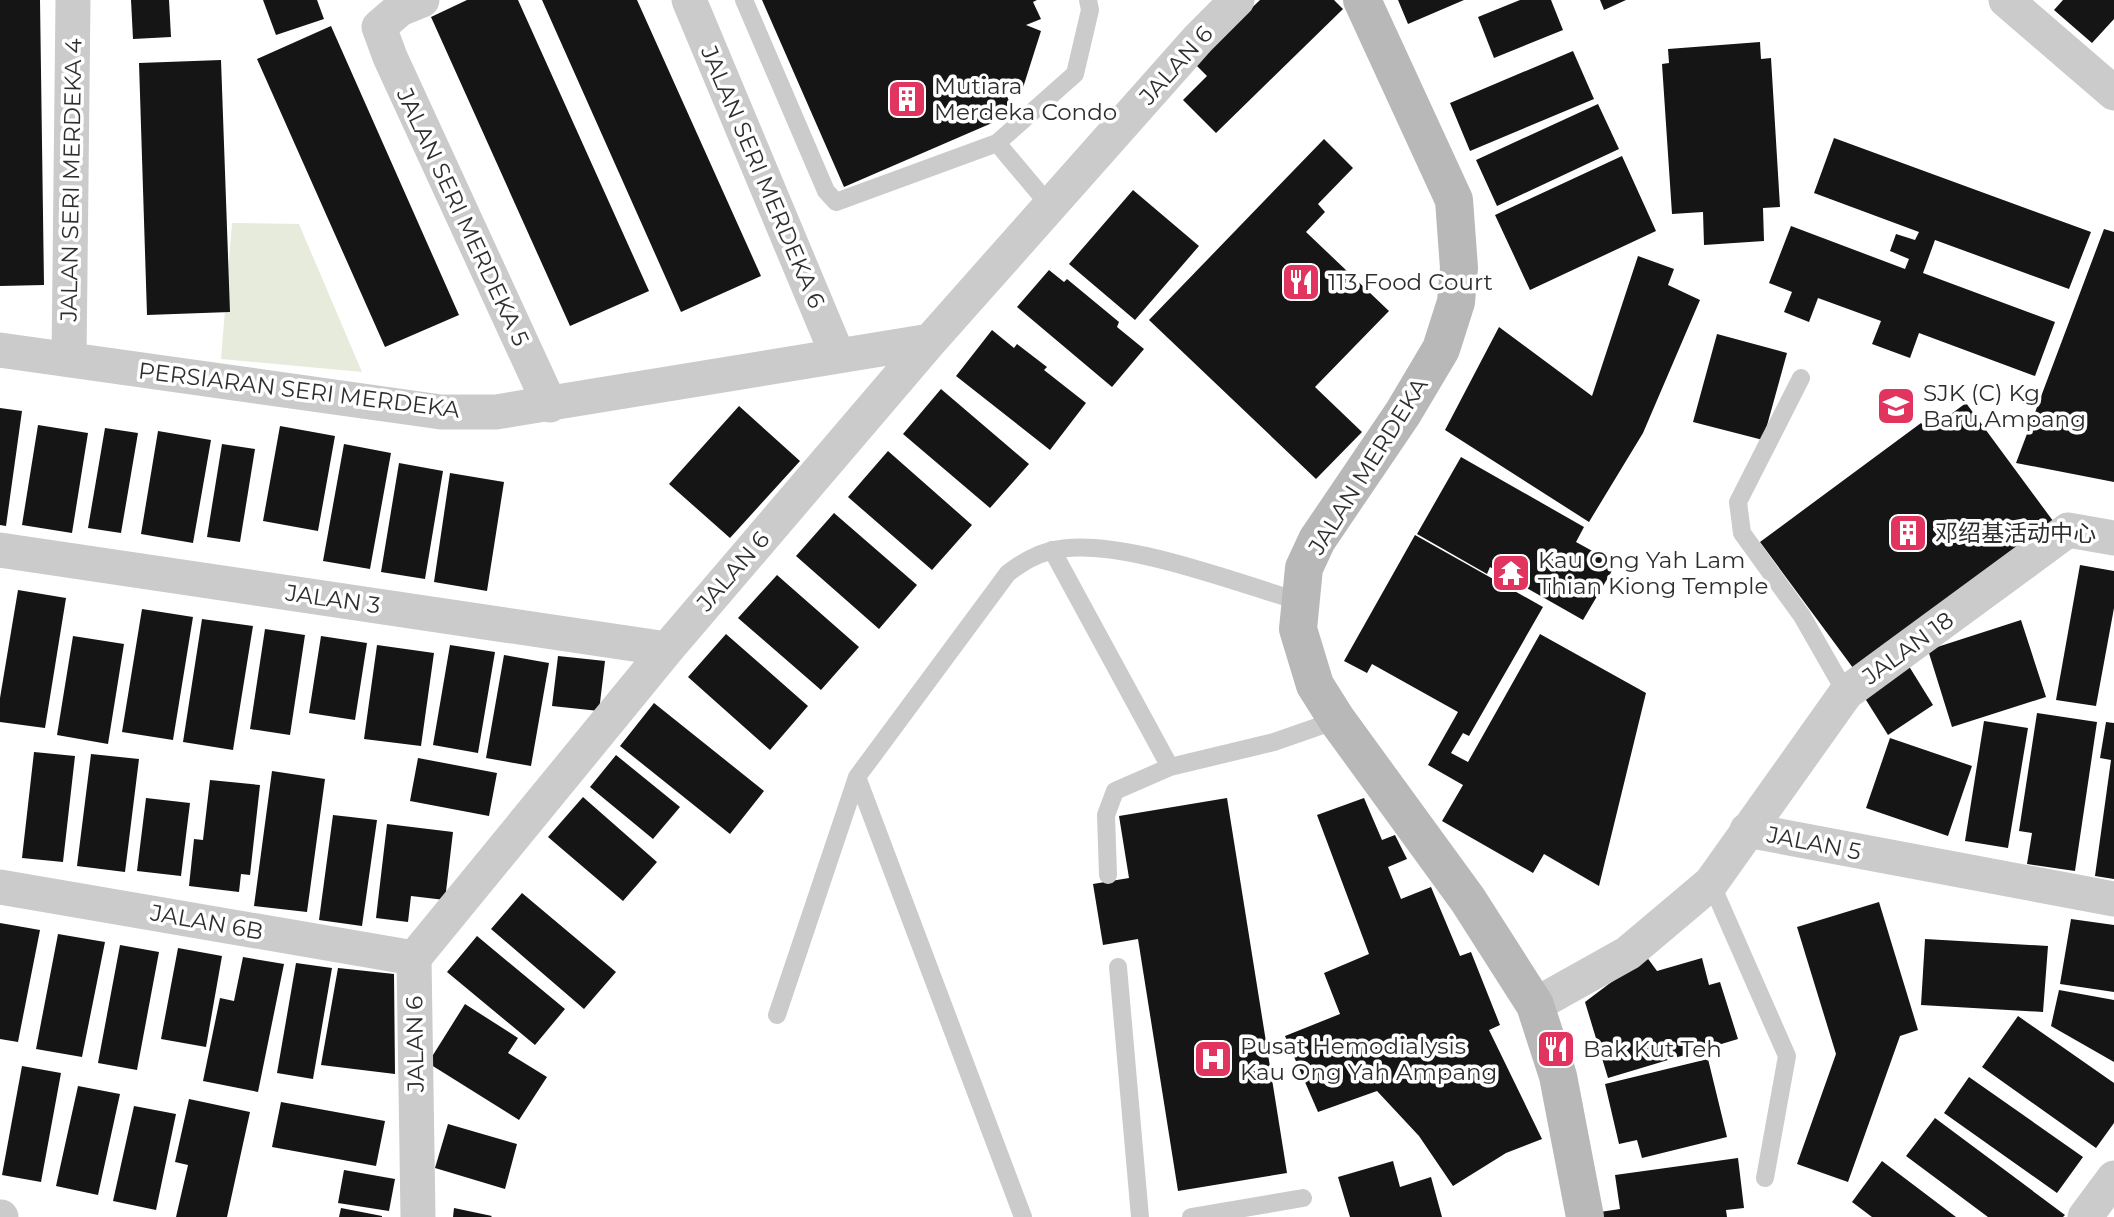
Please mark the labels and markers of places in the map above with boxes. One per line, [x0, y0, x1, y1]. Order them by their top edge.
place label: Mutiara Merdeka Condo [934, 72, 1117, 126]
building icon: Mutiara Merdeka Condo [886, 78, 928, 120]
restaurant icon: 113 Food Court [1280, 261, 1322, 303]
place label: 113 Food Court [1328, 268, 1493, 296]
place label: SJK (C) Kg Baru Ampang [1923, 379, 2086, 433]
school or university icon: SJK (C) Kg Baru Ampang [1875, 385, 1917, 427]
building icon: 邓绍基活动中心 [1887, 512, 1929, 554]
place label: 邓绍基活动中心 [1935, 519, 2096, 547]
place label: Kau Ong Yah Lam Thian Kiong Temple [1538, 546, 1768, 600]
temple icon: Kau Ong Yah Lam Thian Kiong Temple [1490, 552, 1532, 594]
restaurant icon: Bak Kut Teh [1535, 1028, 1577, 1070]
place label: Pusat Hemodialysis Kau Ong Yah Ampang [1240, 1032, 1497, 1086]
place label: Bak Kut Teh [1583, 1035, 1722, 1063]
hospital icon: Pusat Hemodialysis Kau Ong Yah Ampang [1192, 1038, 1234, 1080]

